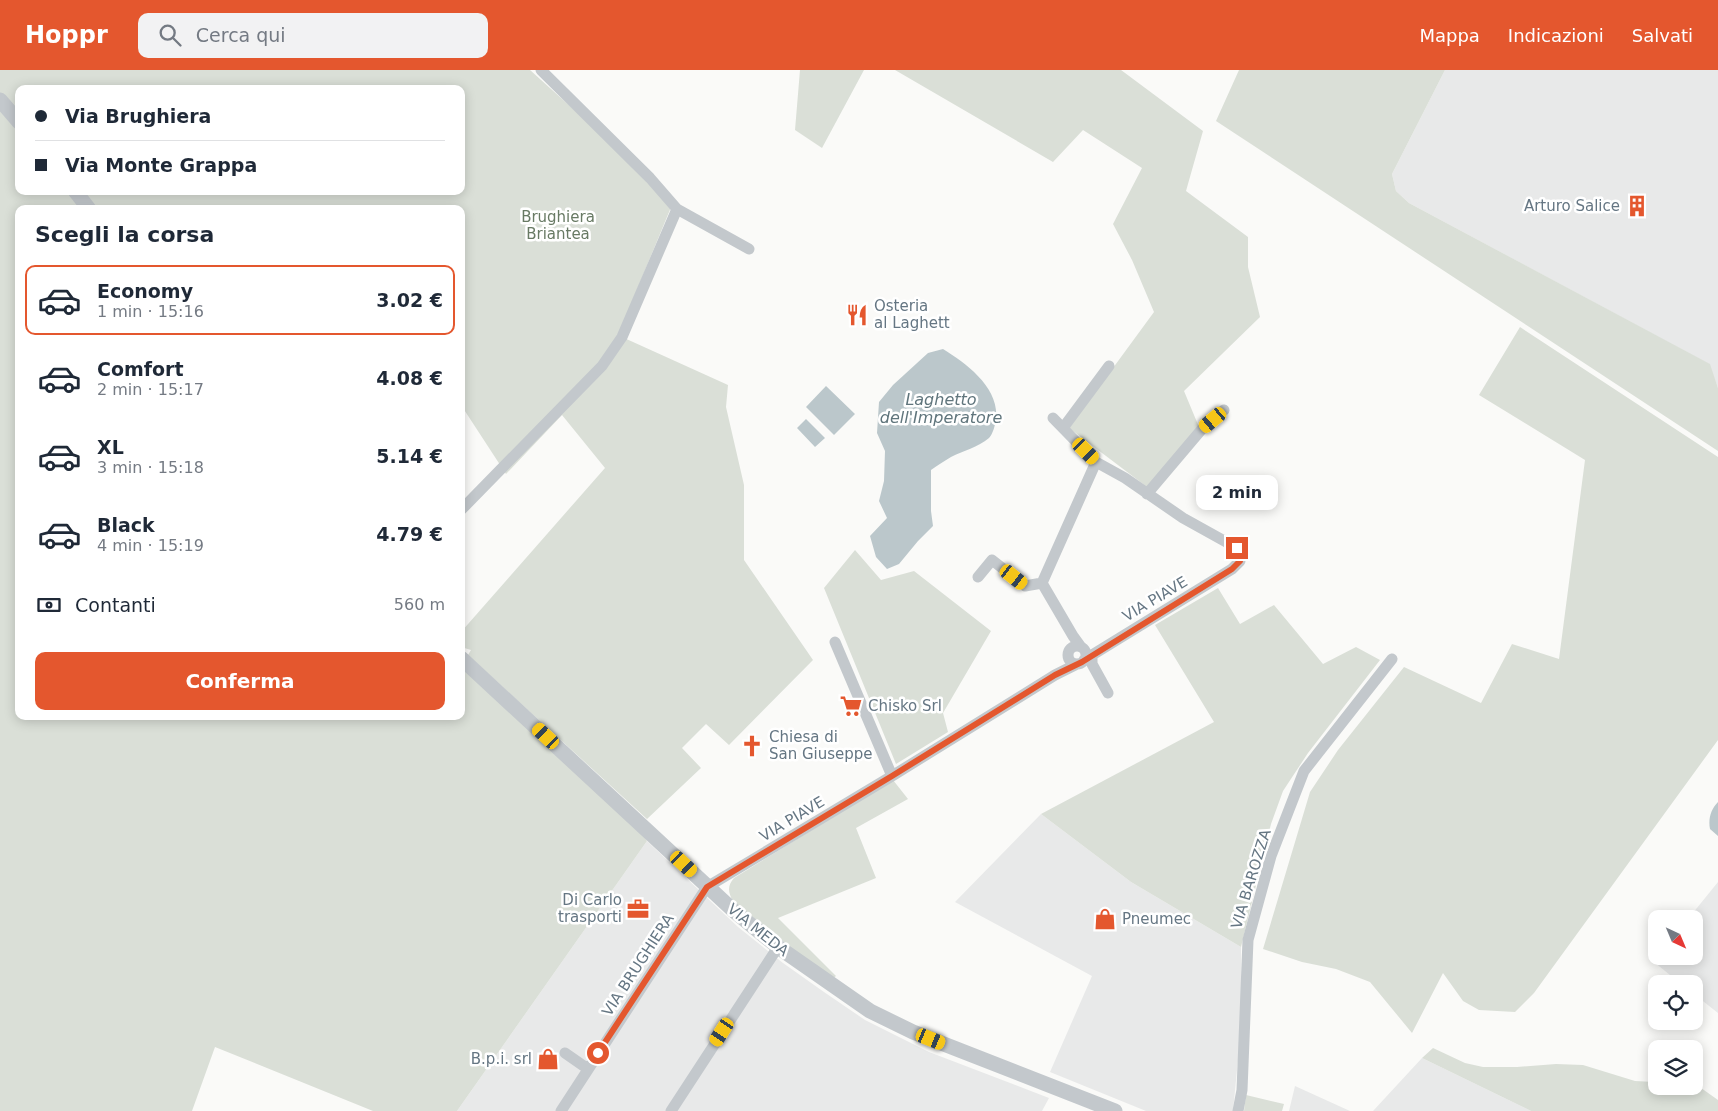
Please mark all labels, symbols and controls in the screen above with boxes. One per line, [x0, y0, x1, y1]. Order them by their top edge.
search box [138, 13, 488, 58]
text: Hoppr [25, 21, 108, 49]
icon: search [156, 21, 184, 49]
text: Cerca qui [196, 24, 286, 46]
text: Mappa [1419, 25, 1480, 46]
text: Indicazioni [1508, 25, 1604, 46]
text: Salvati [1632, 25, 1693, 46]
text: Via Brughiera [65, 105, 211, 127]
text: Via Monte Grappa [65, 154, 257, 176]
building icon: Arturo Salice [1624, 193, 1650, 219]
place label: Arturo Salice [1524, 197, 1620, 215]
park label: Brughiera Briantea [521, 208, 595, 243]
text: Scegli la corsa [35, 222, 214, 247]
icon: car [37, 278, 82, 323]
text: Economy [97, 280, 193, 302]
text: 3.02 € [376, 289, 443, 311]
place label: Osteria al Laghett [874, 297, 950, 332]
text: 1 min · 15:16 [97, 302, 204, 321]
restaurant icon: Osteria al Laghett [844, 302, 870, 328]
icon: car [37, 356, 82, 401]
text: Comfort [97, 358, 184, 380]
text: 4.08 € [376, 367, 443, 389]
text: 2 min · 15:17 [97, 380, 204, 399]
water label: Laghetto dell'Imperatore [880, 390, 1002, 427]
car [1196, 405, 1229, 435]
icon: car [37, 434, 82, 479]
car [1070, 435, 1101, 467]
text: XL [97, 436, 124, 458]
text: 5.14 € [376, 445, 443, 467]
text: 3 min · 15:18 [97, 458, 204, 477]
callout: 2 min [1196, 476, 1278, 510]
text: 2 min [1212, 483, 1262, 502]
icon: car [37, 512, 82, 557]
text: Black [97, 514, 155, 536]
text: 4.79 € [376, 523, 443, 545]
text: 4 min · 15:19 [97, 536, 204, 555]
route end [1226, 537, 1248, 559]
car [997, 562, 1030, 592]
street label: VIA PIAVE [1119, 573, 1191, 625]
icon: cash [35, 591, 63, 619]
text: Contanti [75, 594, 156, 616]
text: 560 m [394, 595, 445, 614]
button: Conferma [35, 652, 445, 710]
supermarket icon: Chisko Srl [838, 693, 864, 719]
place label: Chisko Srl [868, 697, 942, 715]
car [529, 720, 562, 752]
place label: Chiesa di San Giuseppe [769, 728, 873, 763]
church icon: Chiesa di San Giuseppe [739, 733, 765, 759]
street label: VIA PIAVE [756, 793, 828, 845]
street label: VIA BAROZZA [1227, 826, 1275, 931]
car [667, 848, 700, 880]
place label: Di Carlo trasporti [558, 891, 622, 926]
office icon: Di Carlo trasporti [625, 896, 651, 922]
street label: VIA MEDA [724, 900, 793, 961]
shop icon: Pneumec [1092, 906, 1118, 932]
street label: VIA BRUGHIERA [598, 910, 678, 1020]
place label: Pneumec [1122, 910, 1191, 928]
north arrow [1648, 910, 1702, 965]
map controls [1648, 910, 1703, 1095]
button: locate [1648, 975, 1703, 1030]
car [707, 1015, 736, 1049]
car [914, 1026, 947, 1052]
button: layers [1648, 1040, 1703, 1095]
route start [587, 1042, 609, 1064]
shop icon: B.p.i. srl [535, 1046, 561, 1072]
place label: B.p.i. srl [471, 1050, 532, 1068]

